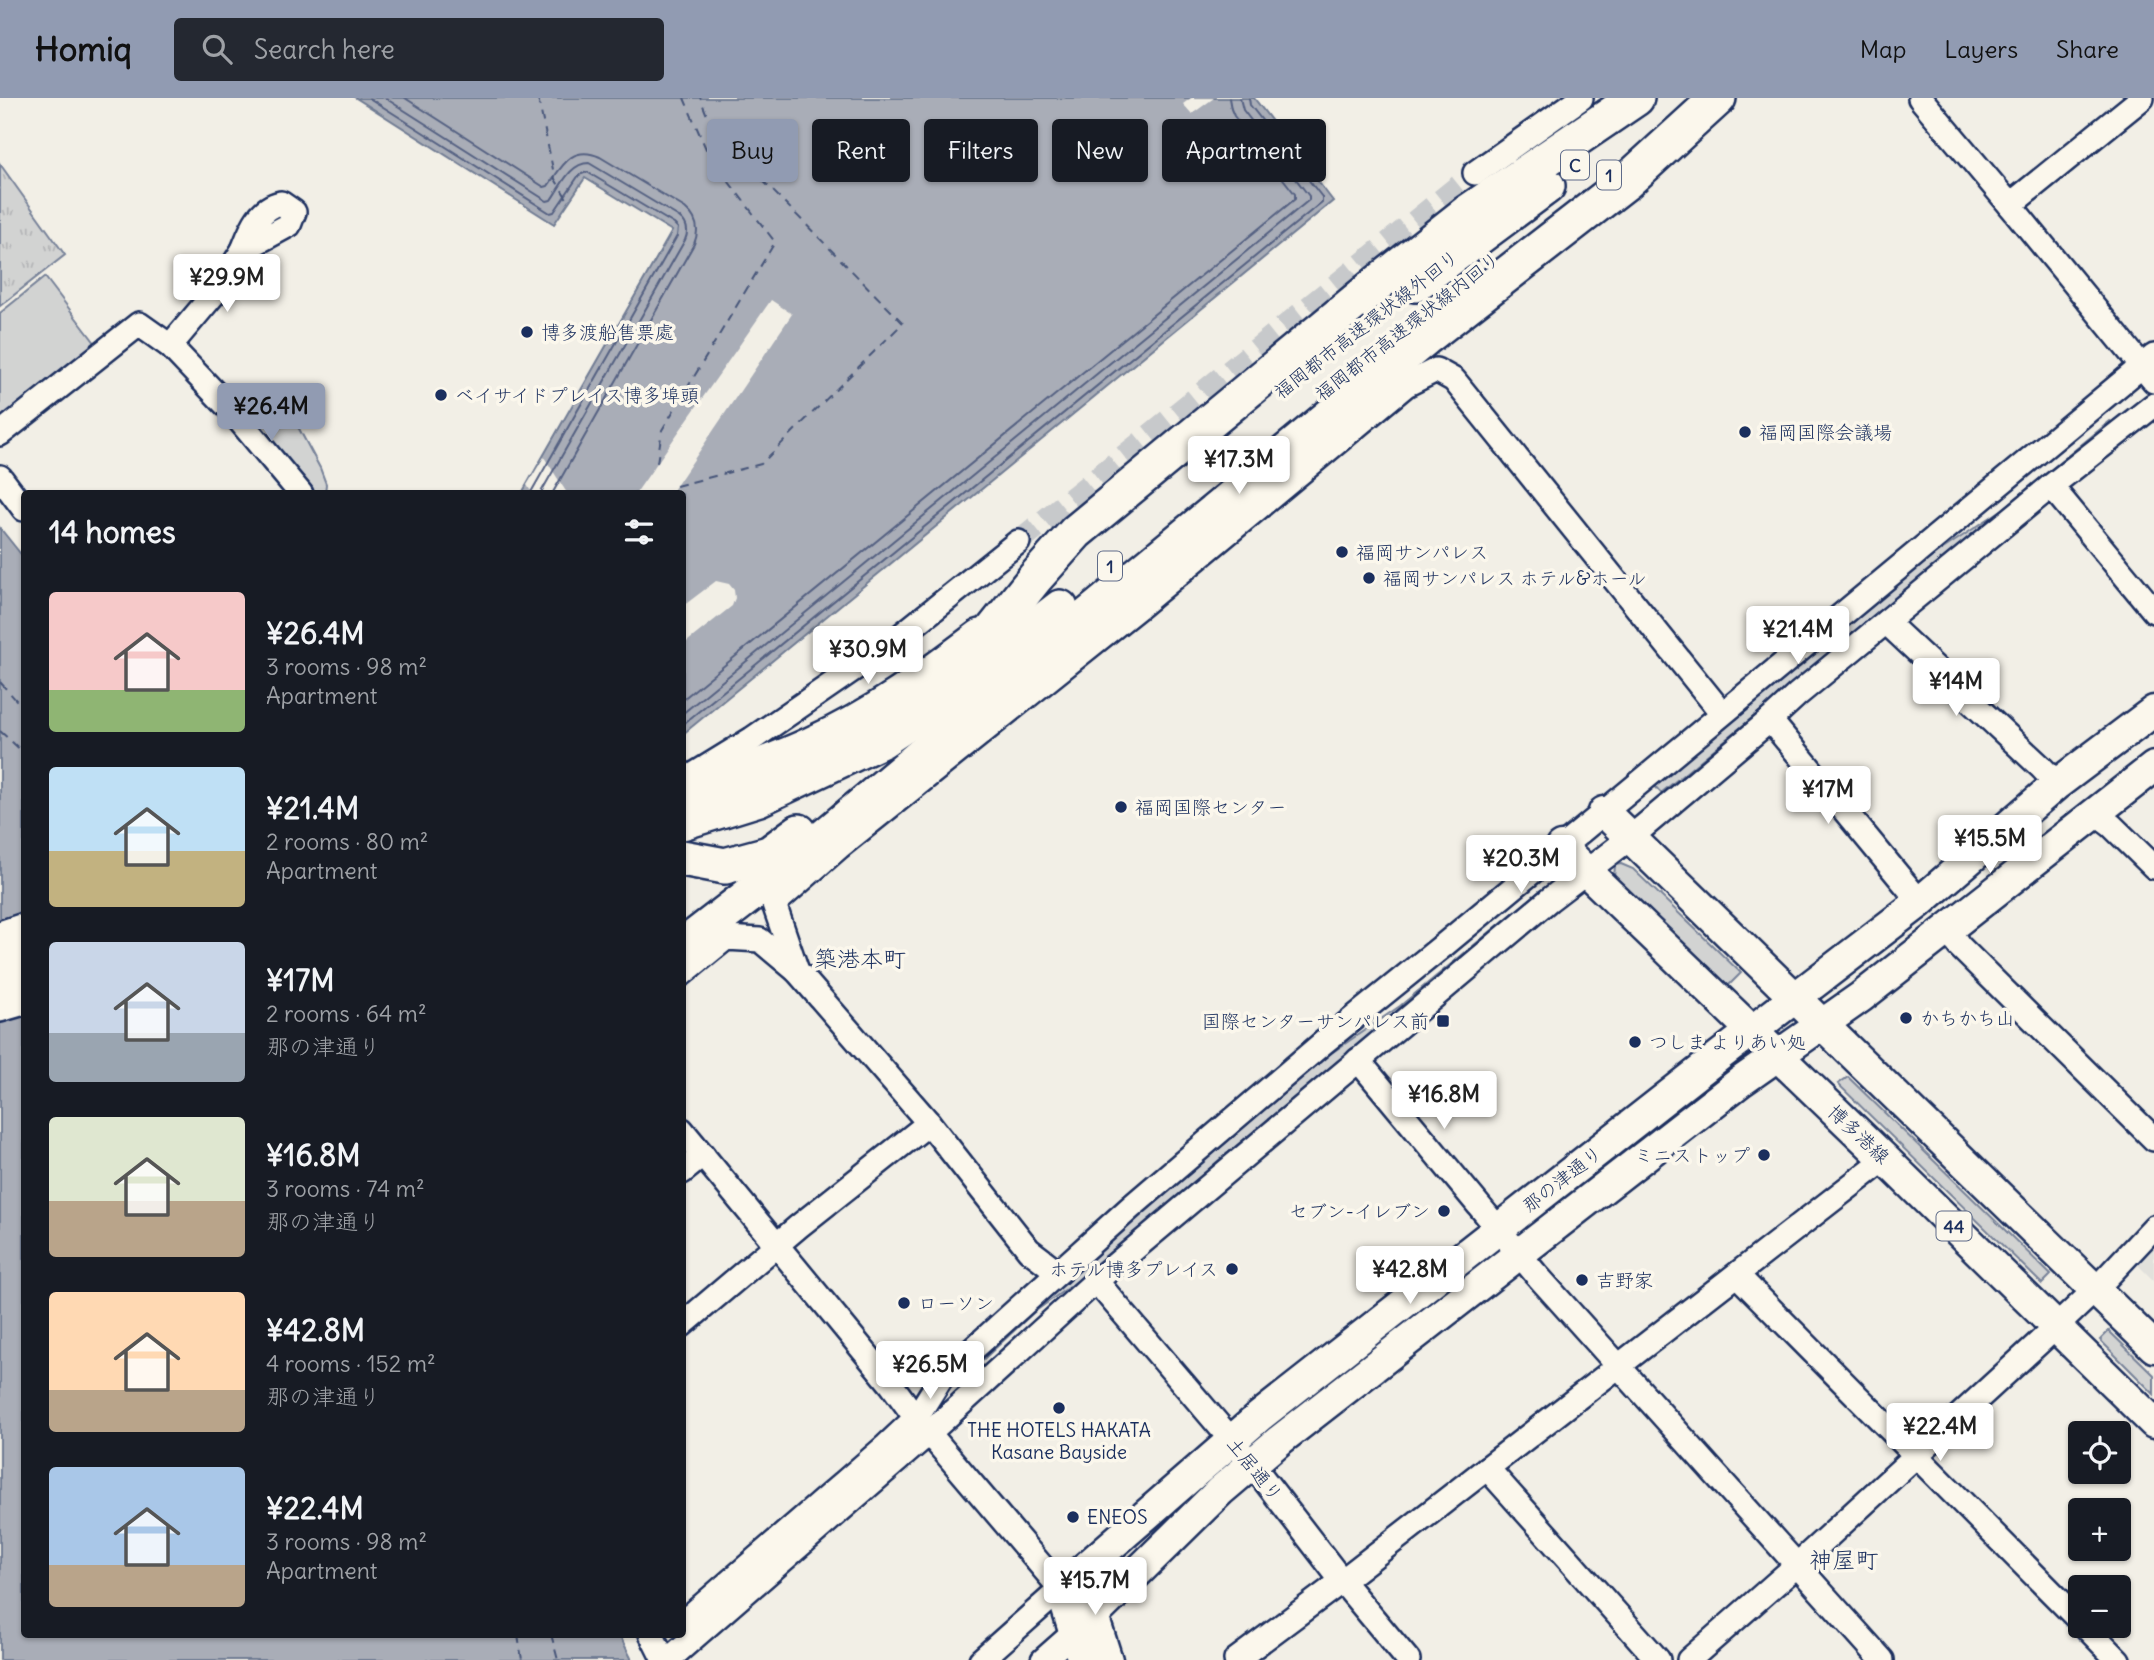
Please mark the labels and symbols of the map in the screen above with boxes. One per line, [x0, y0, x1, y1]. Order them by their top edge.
road number: C [1561, 150, 1589, 180]
road number: 1 [1597, 160, 1621, 190]
street label: 福岡都市高速環状線外回り [1269, 244, 1463, 404]
street label: 福岡都市高速環状線内回り [1310, 246, 1504, 406]
pin: ¥29.9M [170, 254, 284, 314]
place label: 博多渡船售票處 [541, 320, 674, 344]
marker: 博多渡船售票處 [519, 324, 535, 340]
place label: ベイサイドプレイス博多埠頭 [455, 383, 699, 407]
pin: ¥26.4M [214, 384, 328, 443]
marker: ベイサイドプレイス博多埠頭 [433, 387, 449, 403]
place label: 福岡国際会議場 [1759, 420, 1892, 444]
marker: 福岡国際会議場 [1737, 424, 1753, 440]
pin: ¥17.3M [1182, 436, 1296, 496]
place label: 福岡サンパレス [1356, 540, 1488, 564]
marker: 福岡サンパレス [1334, 544, 1350, 560]
road number: 1 [1098, 552, 1122, 580]
place label: 福岡サンパレス ホテル&ホール [1383, 566, 1646, 590]
marker: 福岡サンパレス ホテル&ホール [1361, 570, 1377, 586]
pin: ¥21.4M [1741, 606, 1855, 666]
pin: ¥30.9M [811, 626, 925, 686]
pin: ¥14M [1915, 658, 1997, 718]
pin: ¥17M [1787, 766, 1869, 826]
place label: 福岡国際センター [1135, 795, 1286, 819]
marker: 福岡国際センター [1113, 799, 1129, 815]
pin: ¥15.5M [1933, 816, 2047, 875]
pin: ¥20.3M [1464, 836, 1578, 895]
district label: 築港本町 [814, 944, 906, 973]
place label: かちかち山 [1920, 1006, 2015, 1030]
place label: 国際センターサンパレス前 [1202, 1009, 1429, 1033]
marker: かちかち山 [1898, 1010, 1914, 1026]
marker: 国際センターサンパレス前 [1435, 1013, 1451, 1029]
place label: つしま よりあい処 [1649, 1030, 1806, 1054]
marker: つしま よりあい処 [1627, 1034, 1643, 1050]
pin: ¥16.8M [1387, 1072, 1501, 1131]
street label: 博多港線 [1823, 1099, 1895, 1169]
street label: 那の津通り [1517, 1140, 1607, 1218]
place label: ミニストップ [1634, 1143, 1750, 1167]
marker: ミニストップ [1756, 1147, 1772, 1163]
place label: セブン-イレブン [1289, 1199, 1430, 1223]
marker: セブン-イレブン [1436, 1203, 1452, 1219]
road number: 44 [1937, 1212, 1972, 1240]
pin: ¥42.8M [1353, 1246, 1467, 1306]
place label: ホテル博多プレイス [1049, 1257, 1218, 1281]
marker: ホテル博多プレイス [1224, 1261, 1240, 1277]
place label: 吉野家 [1596, 1268, 1653, 1292]
marker: 吉野家 [1574, 1272, 1590, 1288]
place label: ローソン [918, 1291, 994, 1315]
marker: ローソン [896, 1295, 912, 1311]
pin: ¥26.5M [873, 1342, 987, 1401]
marker: THE HOTELS HAKATA Kasane Bayside [1051, 1400, 1067, 1416]
pin: ¥22.4M [1883, 1404, 1997, 1463]
place label: THE HOTELS HAKATA Kasane Bayside [967, 1418, 1151, 1464]
street label: 土居通り [1222, 1432, 1288, 1506]
place label: ENEOS [1087, 1505, 1147, 1529]
marker: ENEOS [1065, 1509, 1081, 1525]
district label: 神屋町 [1810, 1545, 1879, 1574]
pin: ¥15.7M [1038, 1558, 1152, 1617]

